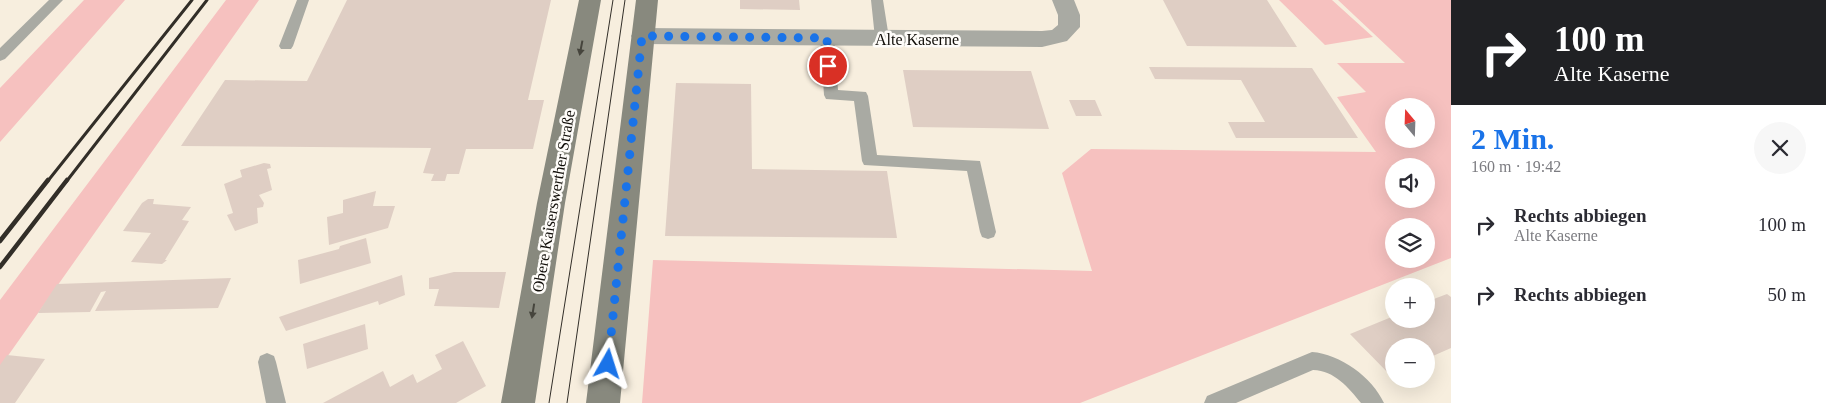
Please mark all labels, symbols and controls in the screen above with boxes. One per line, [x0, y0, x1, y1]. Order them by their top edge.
icon: right [1471, 20, 1536, 85]
text: 100 m [1554, 20, 1644, 59]
street label: Alte Kaserne [875, 31, 959, 48]
one-way arrow [576, 40, 584, 56]
pin [807, 45, 849, 87]
icon: arrive [814, 52, 842, 80]
text: Alte Kaserne [1554, 61, 1669, 86]
north arrow [1385, 98, 1435, 148]
map controls [1385, 98, 1435, 388]
street label: Obere Kaiserswerther Straße [529, 109, 578, 294]
text: 2 Min. [1471, 122, 1554, 155]
button: close [1754, 122, 1806, 174]
button: sound [1385, 158, 1435, 208]
text: 160 m · 19:42 [1471, 158, 1561, 175]
text: Rechts abbiegen [1514, 205, 1646, 226]
icon: right [1471, 211, 1499, 239]
text: 100 m [1758, 214, 1806, 235]
button: layers [1385, 218, 1435, 268]
text: Alte Kaserne [1514, 227, 1598, 244]
button: + [1385, 278, 1435, 328]
icon: right [1471, 281, 1499, 309]
text: Rechts abbiegen [1514, 284, 1646, 305]
text: 50 m [1767, 284, 1806, 305]
one-way arrow [529, 304, 537, 320]
position arrow [581, 337, 633, 389]
button: − [1385, 338, 1435, 388]

